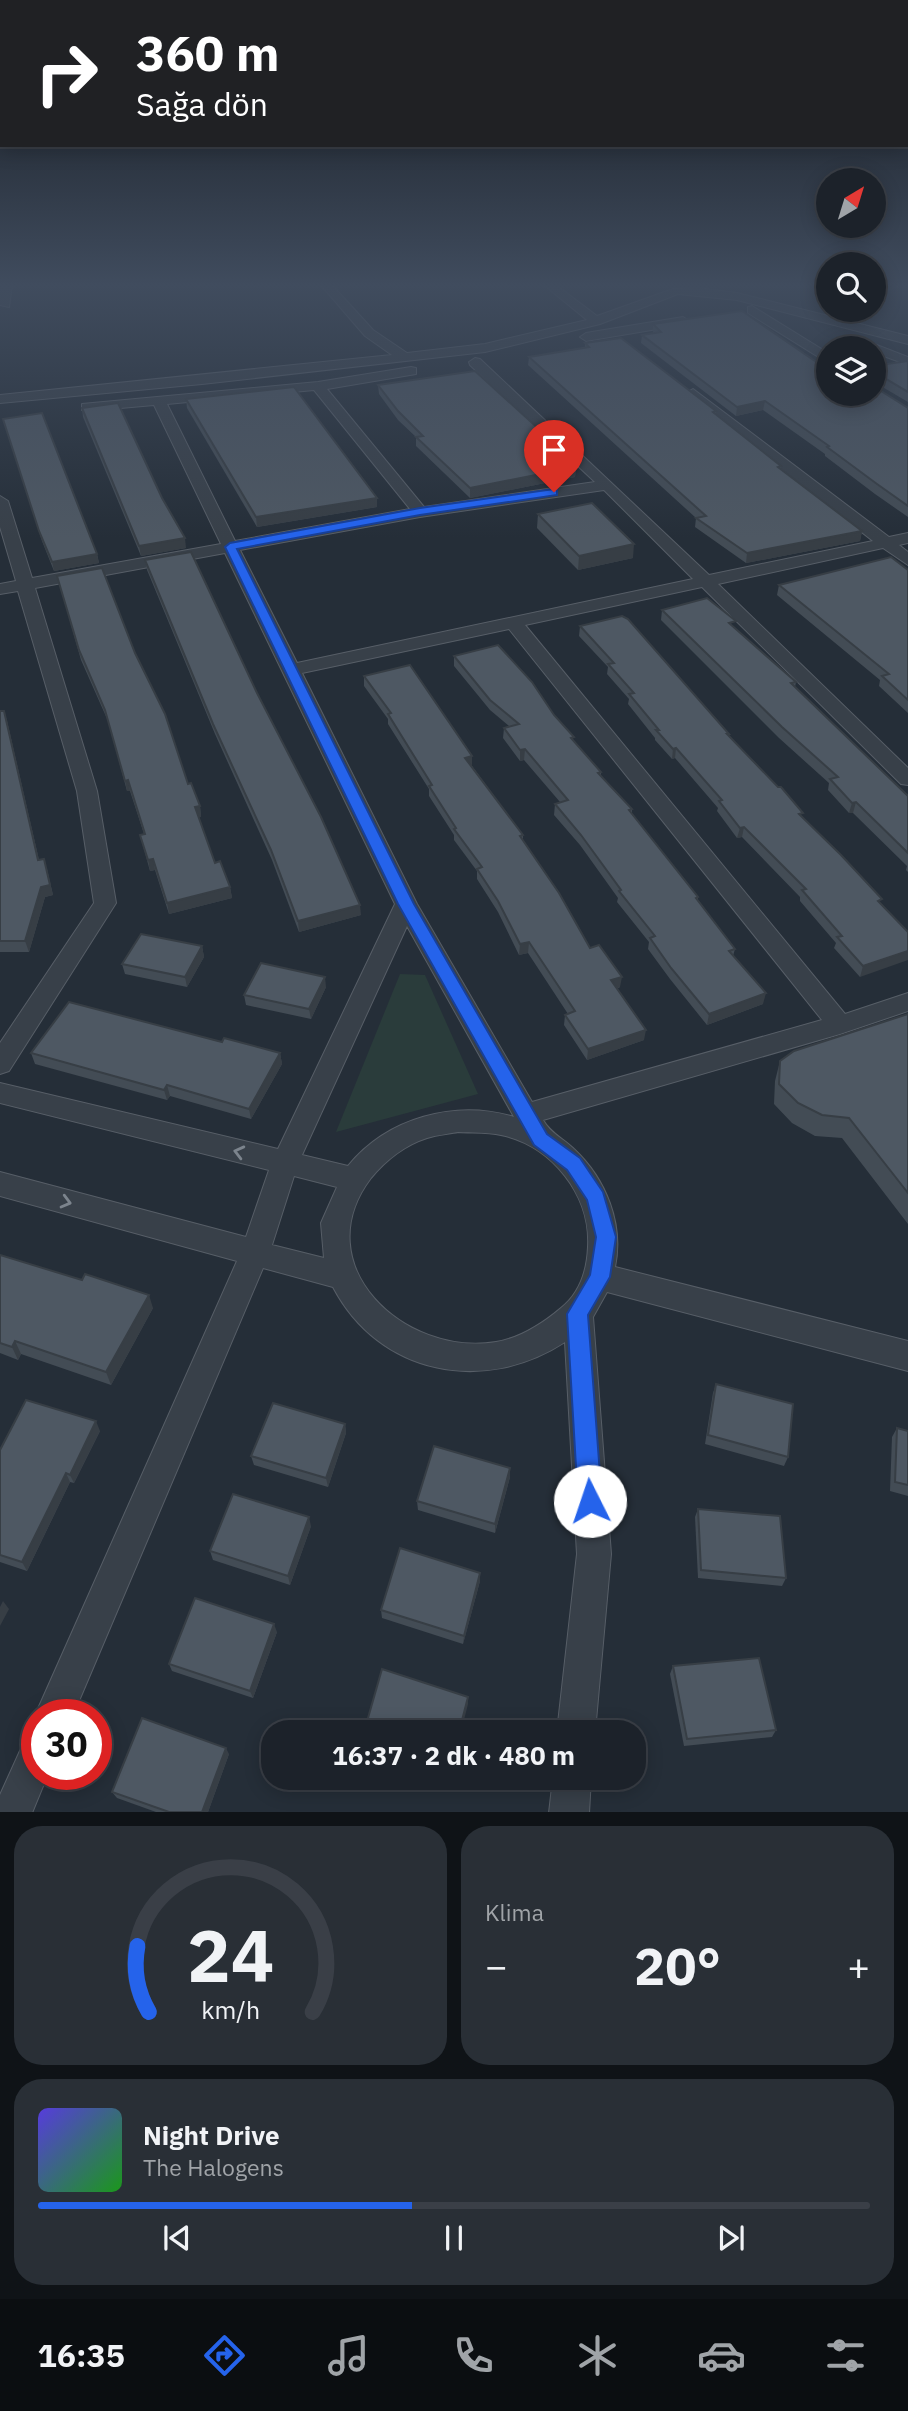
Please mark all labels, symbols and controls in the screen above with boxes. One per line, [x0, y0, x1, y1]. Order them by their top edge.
text: 360 m [136, 21, 280, 84]
icon: right [21, 28, 112, 119]
text: Sağa dön [136, 83, 268, 125]
north arrow [816, 168, 886, 238]
map controls [816, 168, 886, 406]
button: search [816, 252, 886, 322]
button: layers [816, 336, 886, 406]
pin [524, 420, 584, 492]
icon: arrive [535, 431, 573, 469]
one-way arrow [233, 1145, 245, 1160]
one-way arrow [60, 1194, 72, 1208]
position arrow [553, 1464, 627, 1538]
speed limit sign: 30 [21, 1699, 112, 1790]
text: 16:37 · 2 dk · 480 m [332, 1738, 575, 1772]
text: Klima [485, 1897, 544, 1927]
text: 24 [187, 1907, 274, 2002]
text: 20° [634, 1932, 721, 1999]
text: − [485, 1941, 508, 1990]
text: + [847, 1941, 870, 1990]
text: km/h [201, 1992, 260, 2025]
text: Night Drive [143, 2118, 280, 2152]
text: The Halogens [143, 2152, 284, 2182]
icon: previous [158, 2219, 196, 2257]
icon: pause [435, 2219, 473, 2257]
icon: next [712, 2219, 750, 2257]
icon: directions [200, 2331, 249, 2380]
icon: music [324, 2331, 373, 2380]
icon: phone [449, 2331, 498, 2380]
icon: climate [573, 2331, 622, 2380]
icon: car [697, 2331, 746, 2380]
icon: filters [821, 2331, 870, 2380]
text: 16:35 [38, 2334, 125, 2376]

